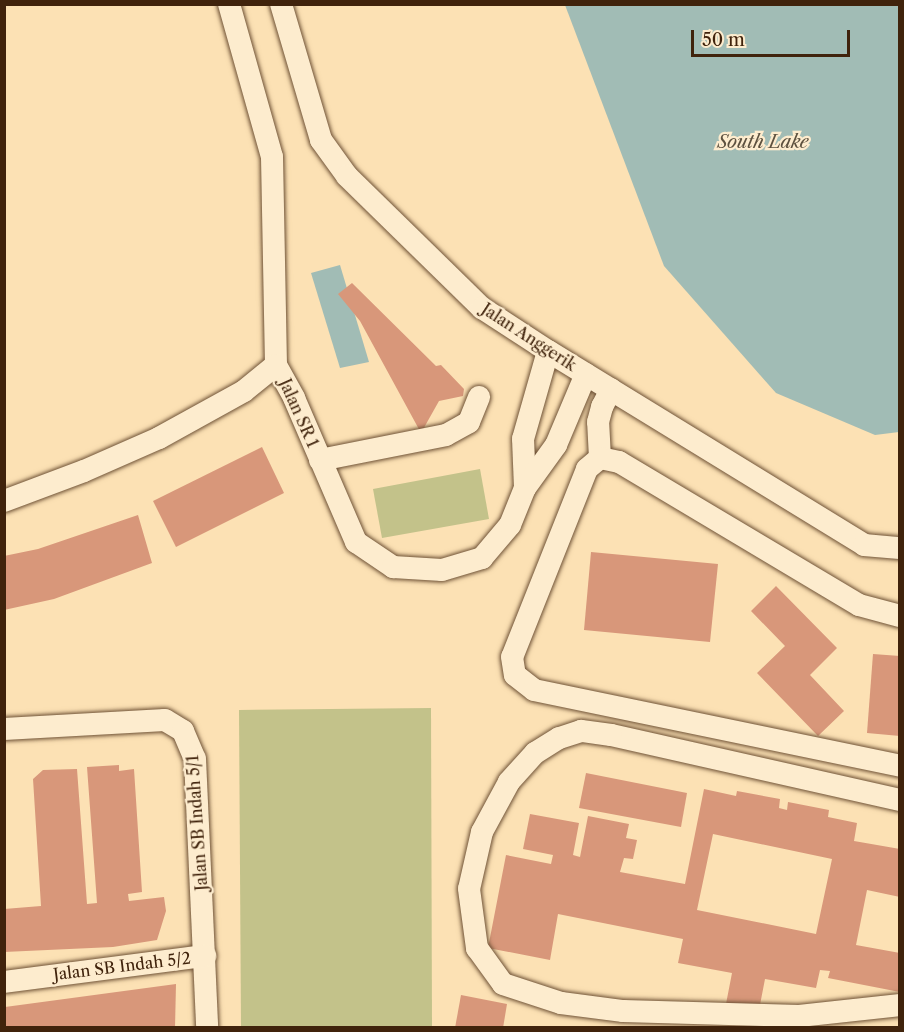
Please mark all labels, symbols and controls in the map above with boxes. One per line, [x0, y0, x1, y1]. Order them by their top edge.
scale bar [694, 18, 853, 56]
text: 50 m [702, 29, 745, 51]
water label: South Lake [717, 131, 809, 153]
street label: Jalan Anggerik [478, 299, 580, 375]
street label: Jalan SR 1 [275, 375, 323, 451]
street label: Jalan SB Indah 5/1 [183, 755, 211, 891]
street label: Jalan SB Indah 5/2 [52, 948, 192, 984]

